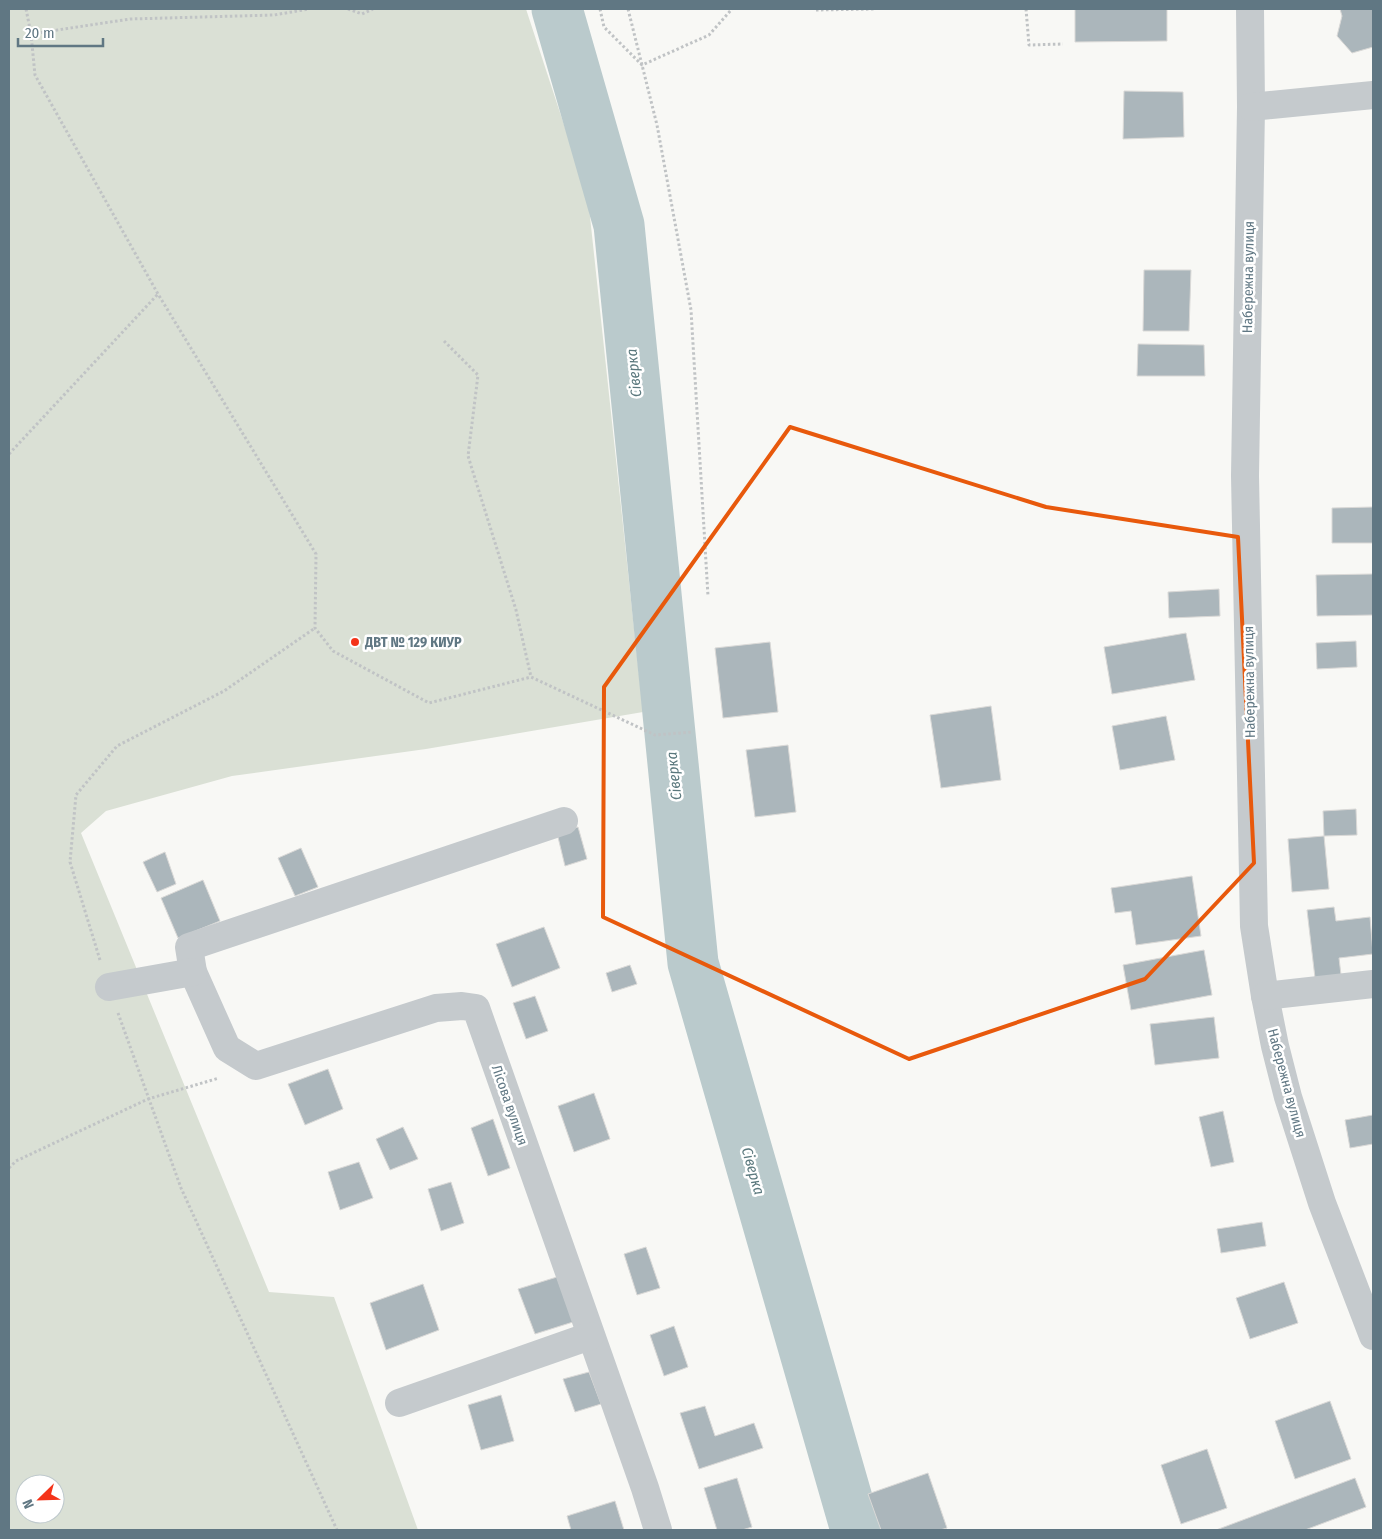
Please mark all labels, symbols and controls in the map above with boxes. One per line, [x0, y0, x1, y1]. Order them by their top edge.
scale bar [18, 15, 102, 47]
text: 20 m [25, 24, 55, 42]
street label: Набережна вулиця [1239, 221, 1258, 333]
water label: Сіверка [622, 348, 645, 398]
street label: Набережна вулиця [1240, 626, 1259, 738]
place label: ДВТ № 129 КИУР [364, 634, 462, 651]
marker: ДВТ № 129 КИУР [349, 636, 361, 648]
water label: Сіверка [662, 751, 685, 801]
street label: Набережна вулиця [1264, 1027, 1309, 1140]
street label: Лісова вулиця [488, 1063, 531, 1148]
water label: Сіверка [738, 1145, 768, 1197]
north arrow [15, 1474, 65, 1524]
text: N [19, 1497, 38, 1511]

